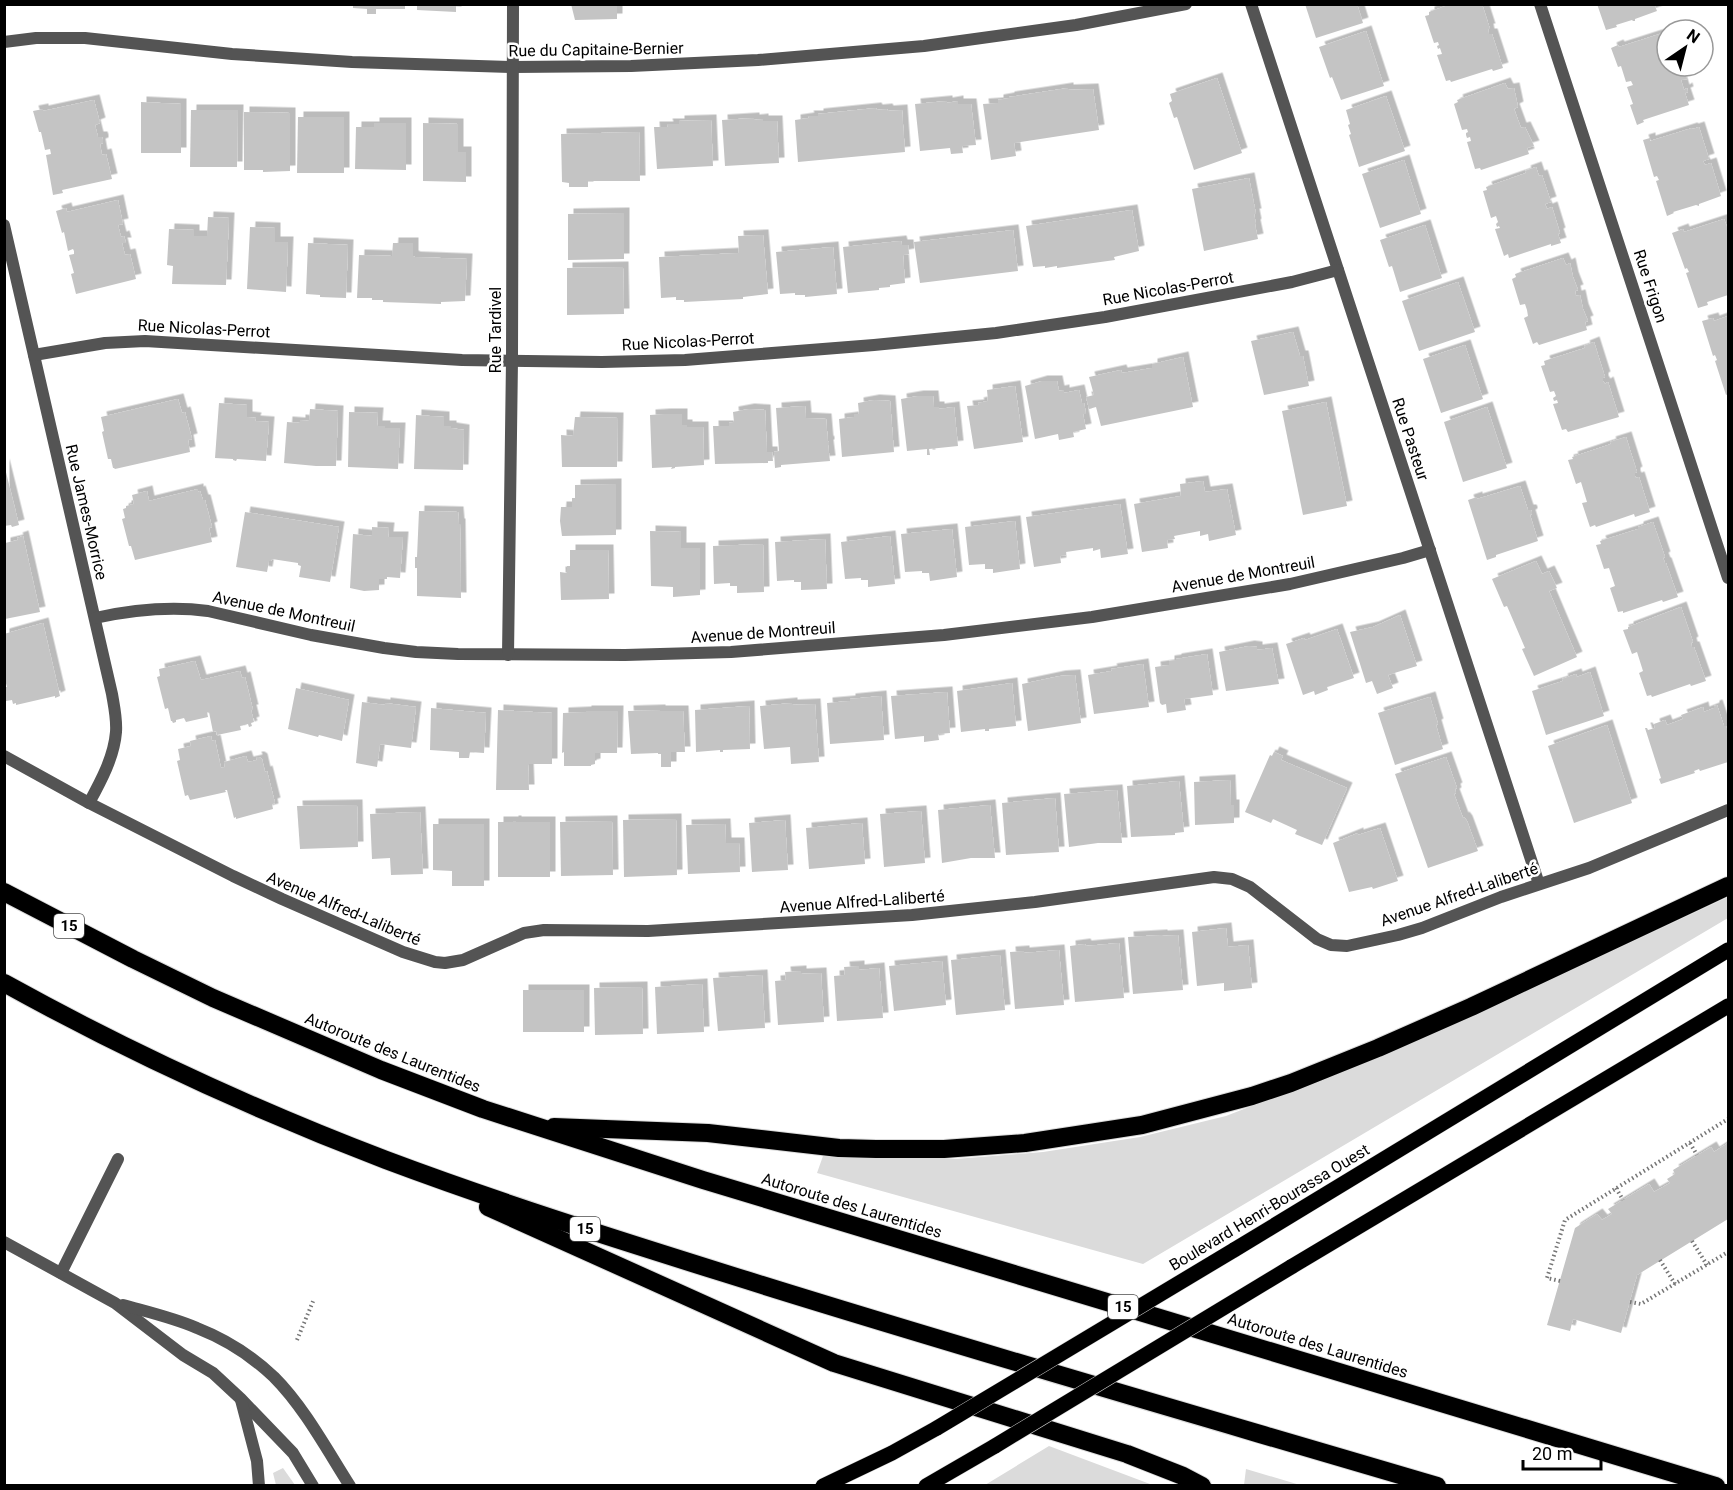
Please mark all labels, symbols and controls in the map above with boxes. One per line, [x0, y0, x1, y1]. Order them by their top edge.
north arrow [1655, 18, 1715, 78]
text: N [1683, 25, 1703, 47]
street label: Rue du Capitaine-Bernier [508, 38, 684, 61]
street label: Rue Frigon [1630, 247, 1671, 325]
street label: Rue Nicolas-Perrot [1101, 268, 1235, 309]
street label: Rue Tardivel [486, 287, 505, 373]
street label: Rue Nicolas-Perrot [137, 316, 271, 341]
street label: Rue Nicolas-Perrot [621, 329, 755, 354]
street label: Rue Pasteur [1388, 395, 1433, 484]
street label: Rue James-Morrice [62, 442, 111, 582]
street label: Avenue de Montreuil [1170, 553, 1316, 596]
street label: Avenue de Montreuil [211, 587, 357, 636]
street label: Avenue de Montreuil [690, 618, 836, 647]
street label: Avenue Alfred-Laliberté [1378, 859, 1540, 930]
street label: Avenue Alfred-Laliberté [264, 867, 424, 950]
street label: Avenue Alfred-Laliberté [779, 886, 945, 917]
road number: 15 [54, 914, 84, 938]
street label: Autoroute des Laurentides [302, 1009, 483, 1096]
street label: Boulevard Henri-Bourassa Ouest [1166, 1140, 1373, 1275]
street label: Autoroute des Laurentides [759, 1169, 944, 1242]
road number: 15 [570, 1217, 600, 1241]
road number: 15 [1108, 1295, 1138, 1319]
street label: Autoroute des Laurentides [1225, 1309, 1410, 1382]
scale bar [1523, 1433, 1601, 1471]
text: 20 m [1532, 1443, 1572, 1464]

